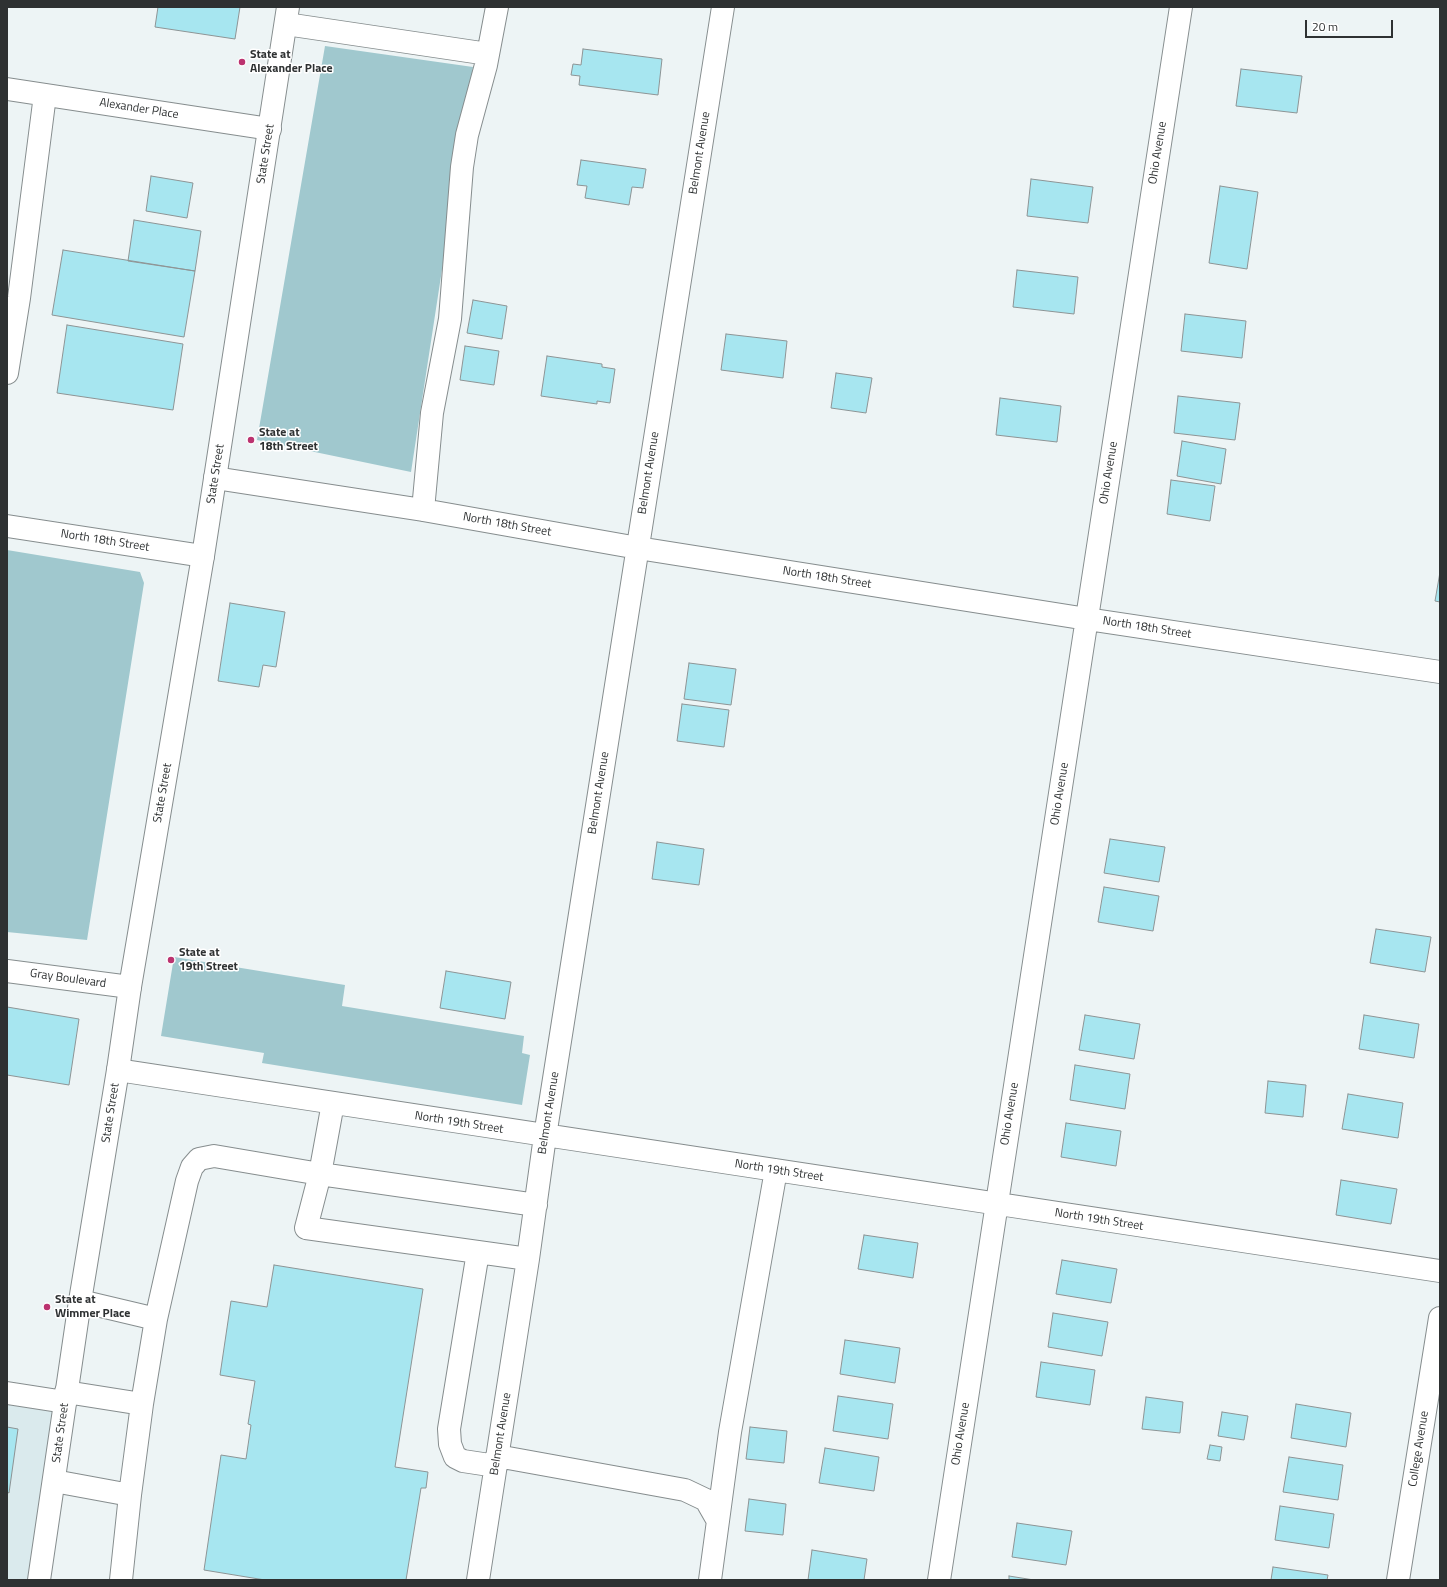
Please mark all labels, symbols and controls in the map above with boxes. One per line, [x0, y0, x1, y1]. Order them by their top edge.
scale bar [1307, 12, 1395, 38]
text: 20 m [1312, 17, 1338, 36]
place label: State at Alexander Place [250, 48, 333, 76]
marker: State at Alexander Place [237, 57, 247, 67]
street label: Alexander Place [98, 96, 180, 122]
street label: Belmont Avenue [686, 111, 714, 195]
street label: Ohio Avenue [1146, 121, 1170, 185]
street label: State Street [254, 123, 278, 185]
place label: State at 18th Street [259, 426, 318, 454]
street label: Belmont Avenue [635, 431, 663, 515]
marker: State at 18th Street [246, 435, 256, 445]
street label: Ohio Avenue [1097, 441, 1121, 505]
street label: State Street [204, 443, 228, 505]
street label: North 18th Street [462, 510, 552, 540]
street label: North 18th Street [60, 527, 150, 555]
street label: North 18th Street [782, 564, 872, 592]
street label: North 18th Street [1102, 614, 1192, 642]
street label: Belmont Avenue [585, 751, 613, 835]
street label: State Street [151, 762, 175, 824]
street label: Ohio Avenue [1048, 762, 1072, 826]
place label: State at 19th Street [179, 946, 238, 974]
marker: State at 19th Street [166, 955, 176, 965]
street label: Gray Boulevard [29, 967, 107, 991]
street label: Belmont Avenue [535, 1071, 563, 1155]
street label: State Street [99, 1082, 123, 1144]
street label: Ohio Avenue [998, 1082, 1022, 1146]
street label: North 19th Street [414, 1109, 504, 1137]
street label: North 19th Street [734, 1157, 824, 1185]
street label: North 19th Street [1054, 1206, 1144, 1234]
place label: State at Wimmer Place [55, 1293, 130, 1321]
marker: State at Wimmer Place [42, 1302, 52, 1312]
street label: Belmont Avenue [487, 1392, 515, 1476]
street label: State Street [50, 1402, 72, 1464]
street label: Ohio Avenue [949, 1402, 973, 1466]
street label: College Avenue [1406, 1410, 1432, 1488]

